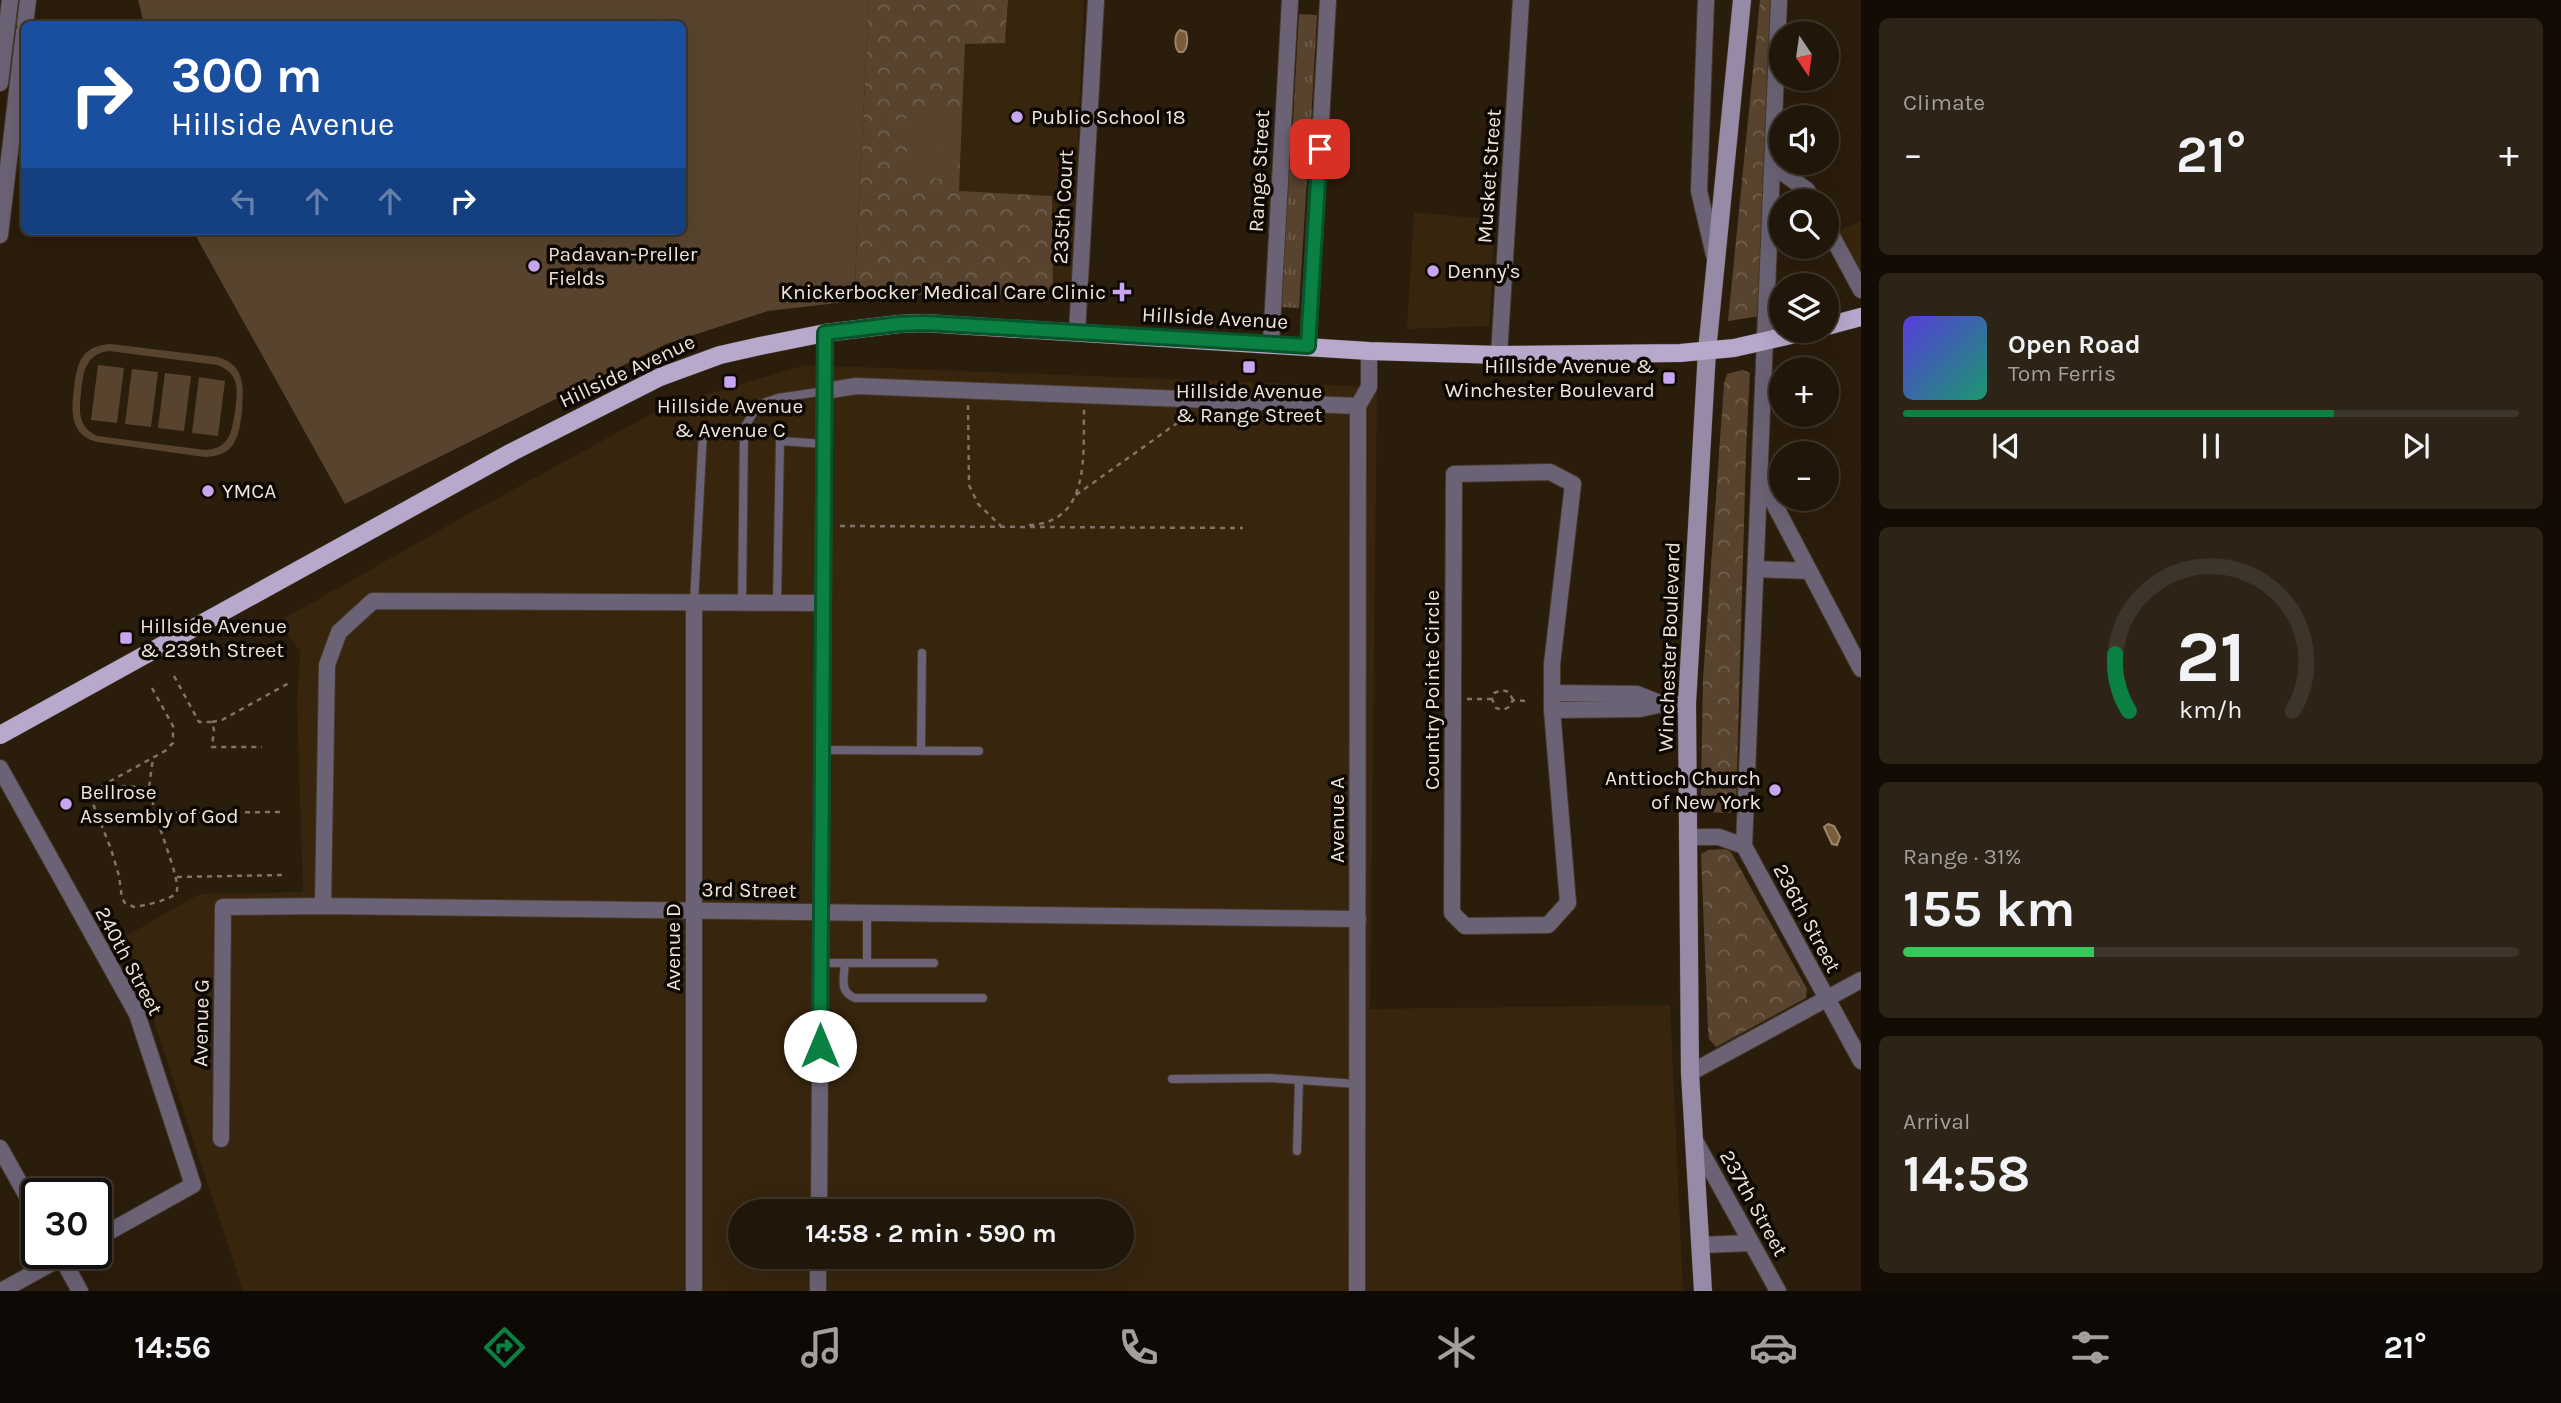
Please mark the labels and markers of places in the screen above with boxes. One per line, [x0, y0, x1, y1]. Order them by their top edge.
place label: Public School 18 [1031, 105, 1186, 129]
marker: Public School 18 [1009, 109, 1025, 125]
pin [1290, 119, 1350, 179]
place label: Padavan-Preller Fields [548, 242, 698, 290]
marker: Padavan-Preller Fields [526, 258, 542, 274]
place label: Denny's [1447, 259, 1521, 283]
marker: Denny's [1425, 263, 1441, 279]
place label: Knickerbocker Medical Care Clinic [780, 280, 1106, 304]
marker: Knickerbocker Medical Care Clinic [1112, 282, 1132, 302]
place label: Hillside Avenue & Winchester Boulevard [1445, 354, 1655, 402]
marker: Hillside Avenue & Range Street [1241, 359, 1257, 375]
marker: Hillside Avenue & Winchester Boulevard [1661, 370, 1677, 386]
marker: Hillside Avenue & Avenue C [722, 374, 738, 390]
place label: Hillside Avenue & Range Street [1176, 379, 1322, 427]
place label: Hillside Avenue & Avenue C [657, 394, 803, 442]
place label: YMCA [222, 479, 276, 503]
marker: YMCA [200, 483, 216, 499]
place label: Hillside Avenue & 239th Street [140, 614, 287, 662]
marker: Hillside Avenue & 239th Street [118, 630, 134, 646]
place label: Anttioch Church of New York [1605, 766, 1761, 814]
place label: Bellrose Assembly of God [80, 780, 239, 828]
marker: Anttioch Church of New York [1767, 782, 1783, 798]
marker: Bellrose Assembly of God [58, 796, 74, 812]

